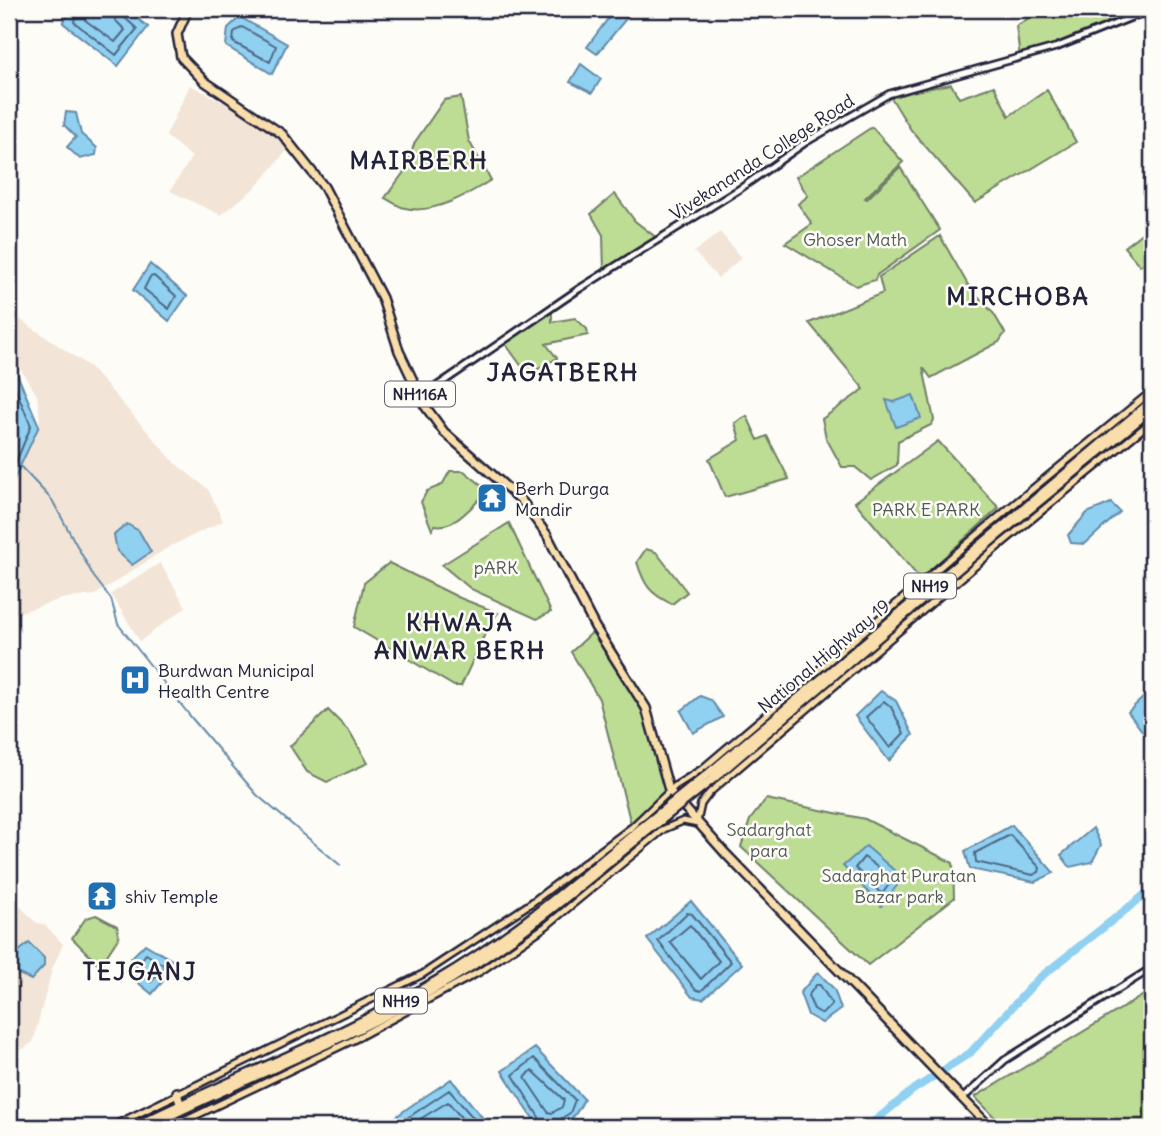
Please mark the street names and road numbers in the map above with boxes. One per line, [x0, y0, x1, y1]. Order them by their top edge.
street label: Vivekananda College Road [666, 89, 859, 225]
road number: NH116A [385, 382, 455, 406]
road number: NH19 [904, 573, 956, 598]
street label: National Highway 19 [753, 594, 895, 718]
road number: NH19 [375, 988, 427, 1014]

